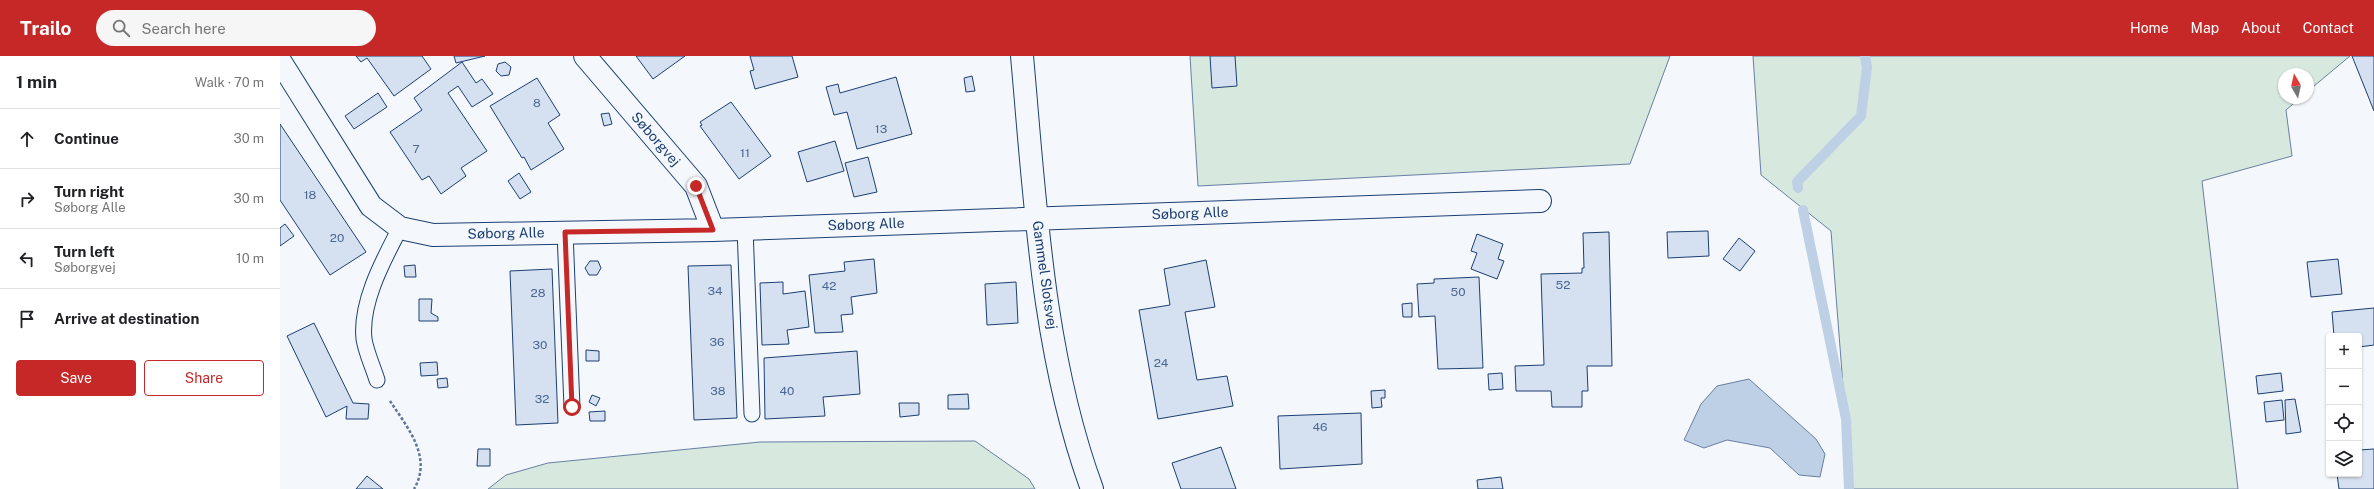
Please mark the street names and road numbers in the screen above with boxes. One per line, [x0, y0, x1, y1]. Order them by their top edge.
street label: Søborgvej [628, 109, 684, 169]
street label: Søborg Alle [1151, 204, 1229, 222]
street label: Søborg Alle [827, 215, 905, 233]
street label: Gammel Slotsvej [1029, 220, 1061, 330]
street label: Søborg Alle [467, 224, 545, 242]

